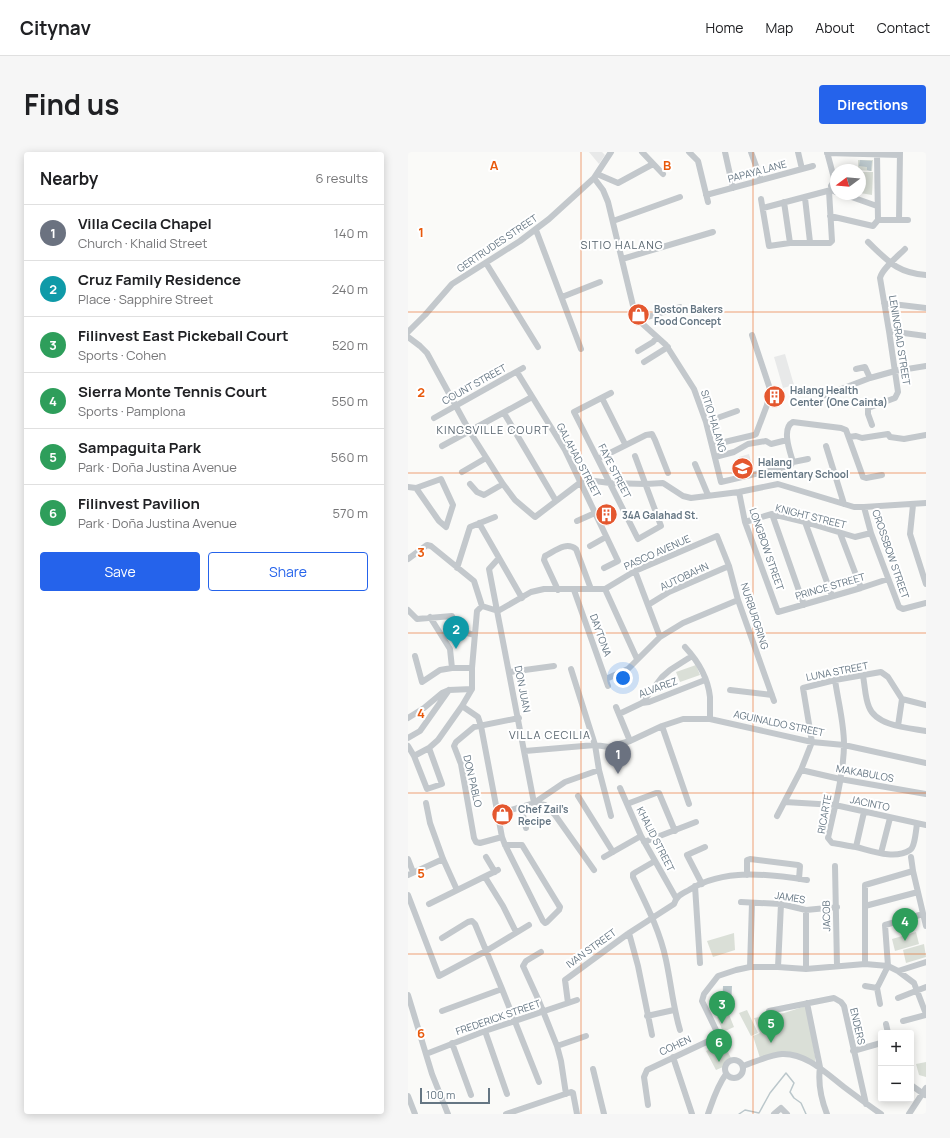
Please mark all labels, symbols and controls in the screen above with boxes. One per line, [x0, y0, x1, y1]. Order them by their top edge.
text: Citynav [20, 15, 91, 41]
text: Home [706, 18, 743, 37]
text: Map [765, 18, 793, 37]
text: About [815, 18, 855, 37]
text: Contact [877, 18, 930, 37]
text: Find us [24, 85, 119, 123]
button: Directions [819, 85, 926, 124]
text: A [490, 156, 499, 174]
text: B [663, 156, 671, 174]
street label: PAPAYA LANE [726, 156, 788, 186]
north arrow [830, 164, 866, 200]
text: Nearby [40, 167, 98, 190]
text: 6 results [316, 169, 368, 187]
street label: GERTRUDES STREET [454, 211, 540, 275]
text: Villa Cecila Chapel [78, 213, 212, 234]
text: 1 [418, 223, 424, 241]
text: 1 [50, 224, 56, 242]
text: 140 m [334, 224, 368, 242]
text: Church · Khalid Street [78, 234, 208, 252]
district label: SITIO HALANG [580, 237, 664, 252]
text: Cruz Family Residence [78, 269, 241, 290]
text: 2 [49, 280, 57, 298]
text: 240 m [332, 280, 368, 298]
text: Place · Sapphire Street [78, 290, 213, 308]
street label: LENINGRAD STREET [886, 294, 914, 386]
shop icon: Boston Bakers Food Concept [626, 302, 652, 328]
place label: Boston Bakers Food Concept [654, 302, 723, 328]
text: Filinvest East Pickeball Court [78, 325, 288, 346]
text: 3 [49, 336, 57, 354]
text: 520 m [332, 336, 368, 354]
text: Sports · Cohen [78, 346, 166, 364]
street label: COUNT STREET [439, 360, 509, 408]
text: Sierra Monte Tennis Court [78, 381, 267, 402]
text: 2 [417, 383, 425, 401]
building icon: Halang Health Center (One Cainta) [762, 383, 788, 409]
place label: Halang Health Center (One Cainta) [790, 383, 888, 409]
street label: SITIO HALANG [698, 388, 730, 454]
text: 4 [49, 392, 57, 410]
text: 550 m [331, 392, 368, 410]
text: Sports · Pamplona [78, 402, 185, 420]
street label: GALAHAD STREET [553, 420, 605, 500]
district label: KINGSVILLE COURT [437, 422, 549, 437]
text: Sampaguita Park [78, 437, 201, 458]
street label: FAYE STREET [595, 441, 635, 501]
text: 5 [49, 448, 57, 466]
text: 560 m [331, 448, 368, 466]
school or university icon: Halang Elementary School [730, 455, 756, 481]
place label: Halang Elementary School [758, 455, 849, 481]
text: Park · Doña Justina Avenue [78, 458, 237, 476]
text: Filinvest Pavilion [78, 493, 200, 514]
street label: KNIGHT STREET [774, 500, 848, 532]
building icon: 34A Galahad St. [593, 502, 619, 528]
text: 6 [49, 504, 57, 522]
text: 570 m [332, 504, 368, 522]
street label: LONGBOW STREET [746, 506, 788, 592]
place label: 34A Galahad St. [622, 508, 698, 522]
street label: CROSSBOW STREET [869, 508, 913, 600]
text: Park · Doña Justina Avenue [78, 514, 237, 532]
street label: PASCO AVENUE [622, 531, 693, 573]
text: 3 [417, 543, 425, 561]
button: Save [40, 552, 200, 591]
button: Share [208, 552, 368, 591]
street label: AUTOBAHN [657, 558, 711, 593]
street label: PRINCE STREET [793, 569, 867, 603]
street label: NURBURGRING [738, 581, 772, 651]
street label: DAYTONA [587, 612, 615, 659]
pin: 2 [443, 616, 469, 649]
street label: LUNA STREET [805, 658, 869, 684]
street label: DON JUAN [512, 664, 534, 714]
your location [613, 668, 633, 688]
street label: ALVAREZ [637, 674, 679, 700]
text: 4 [417, 704, 425, 722]
street label: AGUINALDO STREET [732, 707, 826, 739]
district label: VILLA CECILIA [509, 727, 591, 742]
pin: 1 [605, 741, 631, 774]
street label: DON PABLO [460, 754, 486, 808]
street label: MAKABULOS [835, 761, 895, 785]
street label: JACINTO [849, 792, 891, 814]
street label: RICARTE [814, 793, 834, 835]
shop icon: Chef Zail’s Recipe [490, 802, 516, 828]
place label: Chef Zail’s Recipe [518, 802, 569, 828]
street label: KHALID STREET [634, 804, 678, 874]
text: 5 [417, 864, 425, 882]
street label: JAMES [774, 888, 806, 906]
street label: JACOB [819, 900, 833, 932]
pin: 4 [892, 908, 918, 941]
street label: IVAN STREET [563, 925, 619, 971]
pin: 3 [709, 991, 735, 1024]
street label: FREDERICK STREET [454, 996, 542, 1038]
street label: ENDERS [847, 1006, 869, 1046]
pin: 5 [758, 1010, 784, 1043]
text: 6 [417, 1024, 425, 1042]
pin: 6 [706, 1029, 732, 1062]
map controls [878, 1030, 914, 1102]
button: + [878, 1030, 914, 1066]
street label: COHEN [657, 1031, 693, 1058]
button: − [878, 1066, 914, 1102]
scale bar [420, 1086, 490, 1105]
text: 100 m [426, 1087, 455, 1102]

